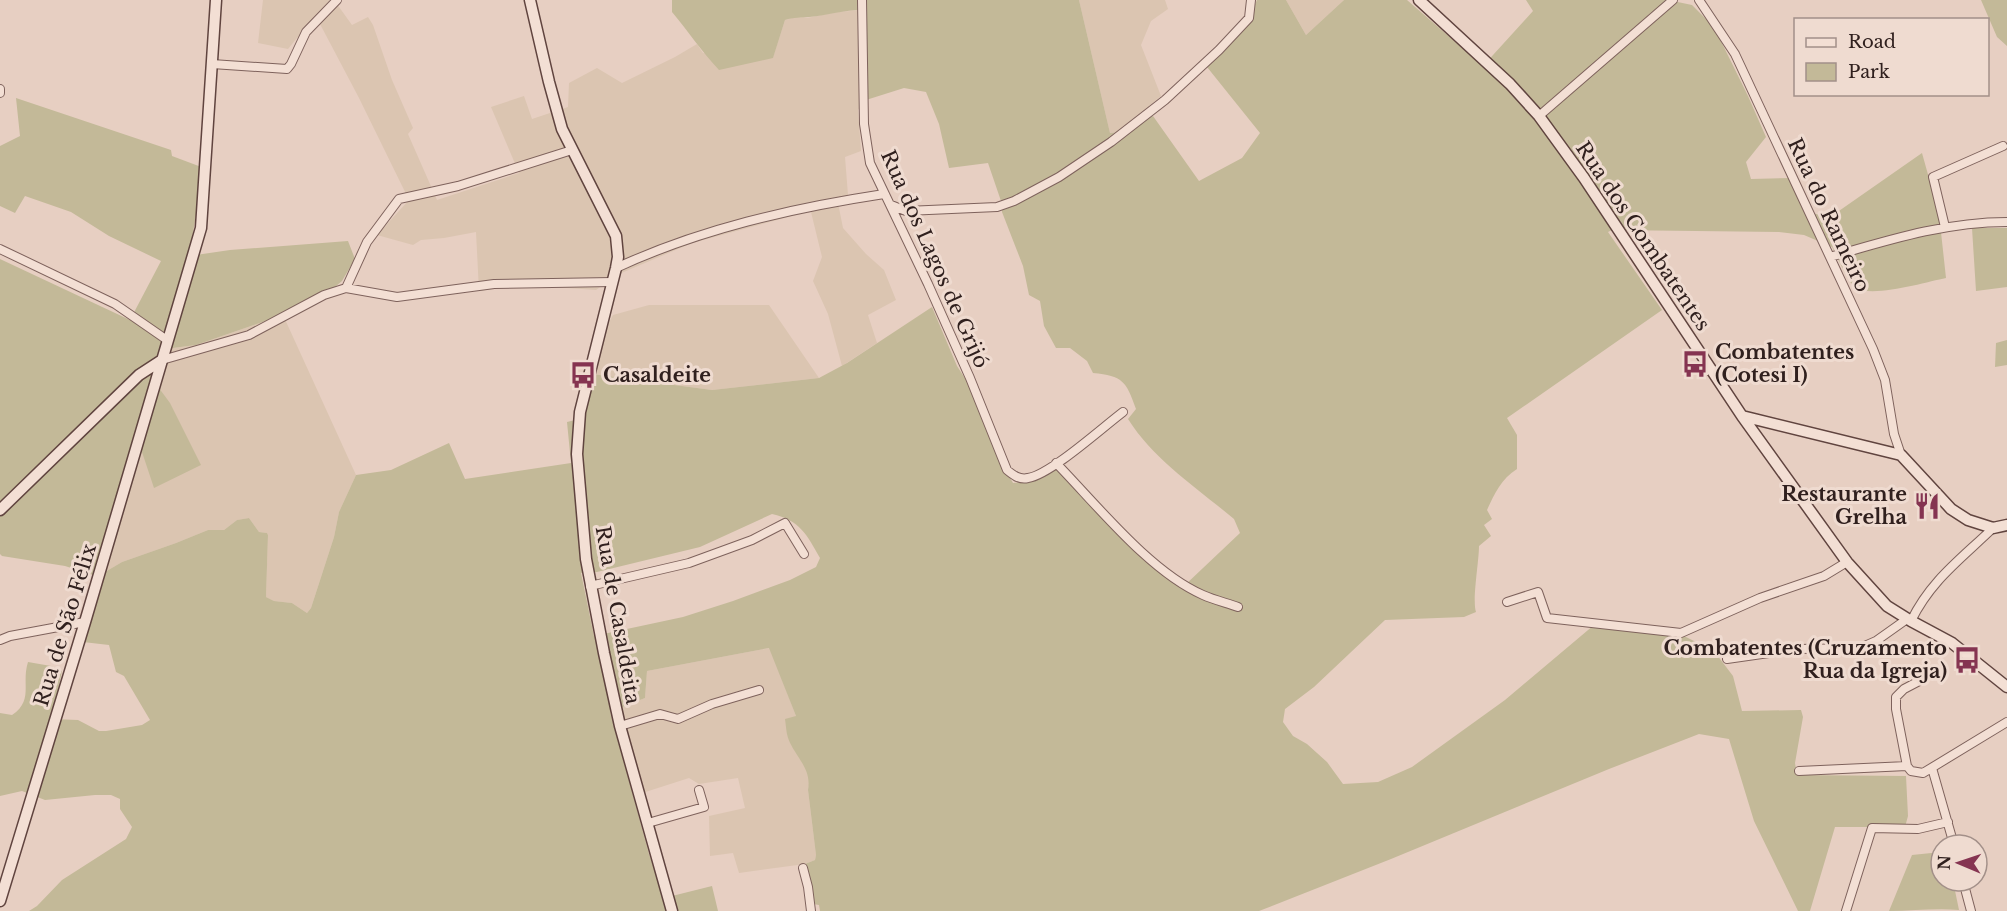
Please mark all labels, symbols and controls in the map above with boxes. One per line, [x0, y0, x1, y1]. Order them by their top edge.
legend [1794, 18, 1989, 96]
text: Road [1848, 31, 1896, 53]
text: Park [1848, 61, 1890, 83]
street label: Rua do Rameiro [1783, 134, 1875, 296]
street label: Rua dos Combatentes [1571, 137, 1715, 335]
street label: Rua dos Lagos de Grijó [876, 146, 994, 372]
place label: Combatentes (Cotesi I) [1715, 340, 1854, 387]
bus stop icon: Combatentes (Cotesi I) [1680, 349, 1710, 379]
bus stop icon: Casaldeite [568, 360, 598, 390]
place label: Casaldeite [603, 363, 711, 387]
place label: Restaurante Grelha [1781, 482, 1908, 529]
restaurant icon: Restaurante Grelha [1912, 491, 1942, 521]
street label: Rua de Casaldeita [590, 524, 646, 707]
street label: Rua de São Félix [29, 541, 101, 709]
place label: Combatentes (Cruzamento Rua da Igreja) [1663, 636, 1947, 683]
bus stop icon: Combatentes (Cruzamento Rua da Igreja) [1952, 645, 1982, 675]
north arrow [1929, 833, 1989, 893]
text: N [1934, 855, 1954, 870]

